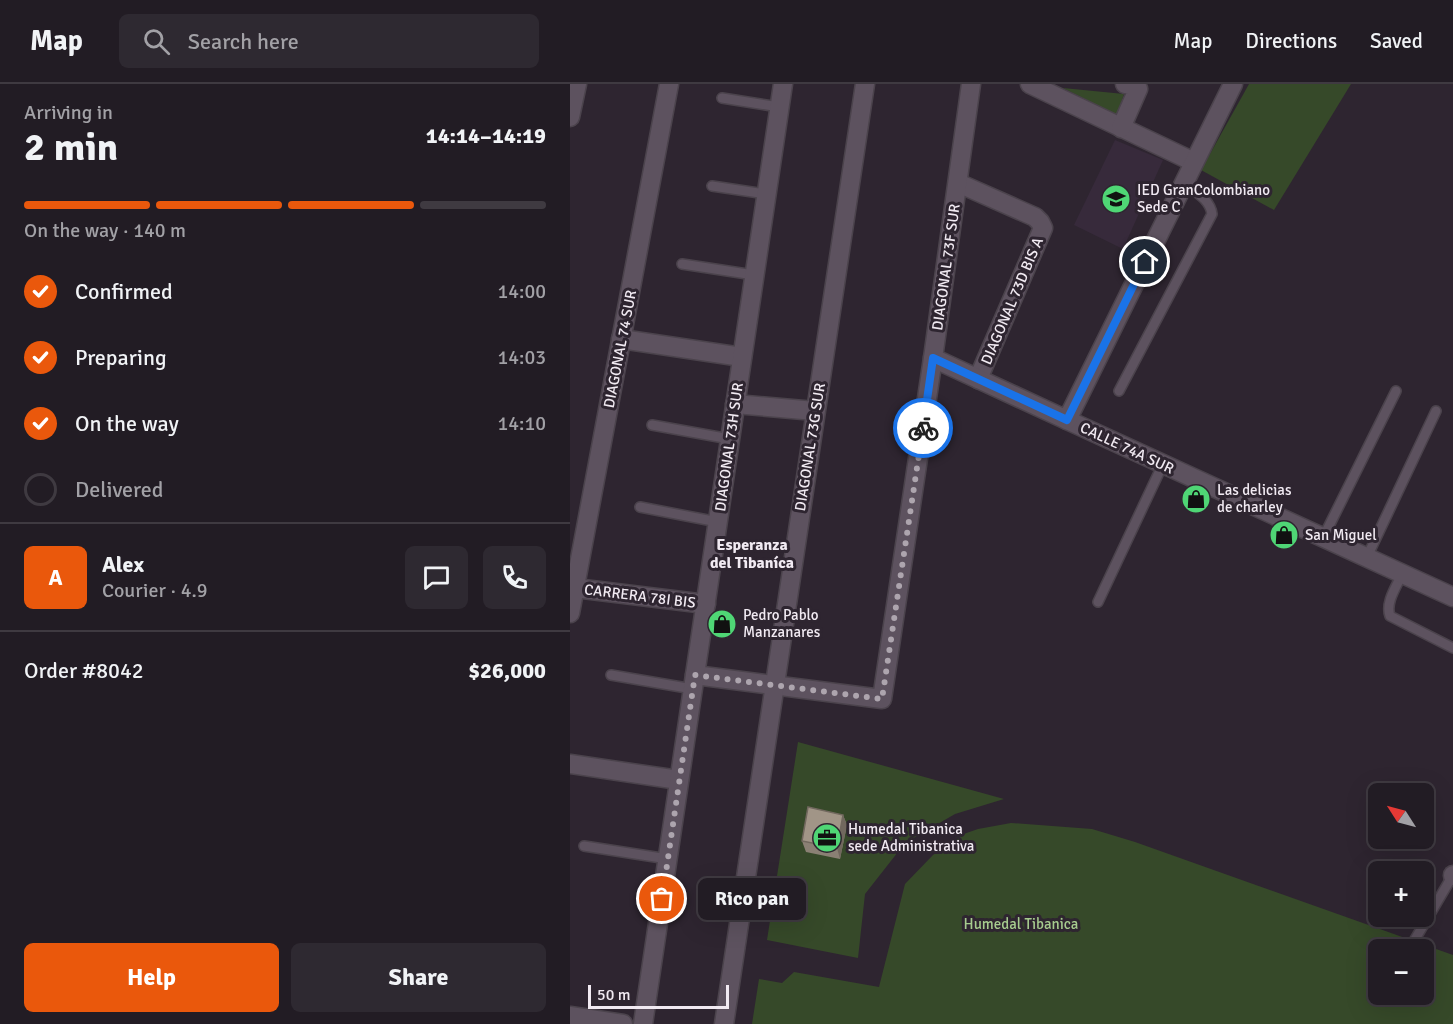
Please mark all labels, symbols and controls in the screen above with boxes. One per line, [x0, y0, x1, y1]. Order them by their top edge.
search box [119, 14, 539, 68]
text: Map [30, 24, 83, 58]
icon: search [140, 25, 173, 58]
text: Search here [188, 28, 299, 55]
text: Map [1174, 28, 1212, 54]
text: Directions [1245, 28, 1337, 54]
text: Saved [1370, 28, 1423, 54]
text: Arriving in [24, 100, 113, 125]
text: 14:14–14:19 [426, 122, 546, 149]
text: 2 min [24, 123, 118, 171]
place label: IED GranColombiano Sede C [1137, 181, 1270, 216]
school or university icon: IED GranColombiano Sede C [1100, 183, 1132, 215]
street label: DIAGONAL 73F SUR [928, 203, 964, 331]
text: On the way · 140 m [24, 218, 186, 243]
street label: DIAGONAL 73D BIS A [977, 235, 1047, 367]
pin [1119, 236, 1170, 287]
icon: home [1128, 245, 1161, 278]
icon: check [24, 275, 57, 308]
text: Confirmed [75, 278, 173, 305]
text: 14:00 [497, 279, 546, 304]
street label: DIAGONAL 74 SUR [600, 288, 640, 410]
icon: check [24, 341, 57, 374]
text: Preparing [75, 344, 167, 371]
text: 14:03 [497, 345, 546, 370]
street label: DIAGONAL 73H SUR [711, 381, 747, 513]
street label: DIAGONAL 73G SUR [791, 382, 829, 512]
courier [893, 398, 953, 458]
icon: check [24, 407, 57, 440]
text: On the way [75, 410, 179, 437]
text: 14:10 [497, 411, 546, 436]
icon: bike [907, 412, 940, 445]
street label: CALLE 74A SUR [1077, 418, 1177, 478]
text: Delivered [75, 476, 163, 503]
place label: Las delicias de charley [1217, 481, 1292, 516]
shop icon: Las delicias de charley [1180, 483, 1212, 515]
shop icon: San Miguel [1268, 519, 1300, 551]
place label: San Miguel [1305, 526, 1377, 544]
district label: Esperanza del Tibaníca [710, 535, 794, 573]
button: chat [405, 546, 468, 609]
button: phone [483, 546, 546, 609]
text: Alex [102, 551, 144, 578]
text: A [48, 564, 63, 591]
text: Courier · 4.9 [102, 578, 208, 603]
street label: CARRERA 78I BIS [583, 580, 697, 612]
place label: Pedro Pablo Manzanares [743, 606, 821, 641]
shop icon: Pedro Pablo Manzanares [706, 608, 738, 640]
text: Order #8042 [24, 657, 144, 684]
text: $26,000 [468, 657, 546, 684]
north arrow [1368, 783, 1434, 849]
map controls [1368, 783, 1434, 1005]
place label: Humedal Tibanica sede Administrativa [848, 820, 974, 855]
office icon: Humedal Tibanica sede Administrativa [811, 822, 843, 854]
button: + [1368, 861, 1434, 927]
pin [636, 873, 687, 924]
callout: Rico pan [698, 878, 806, 920]
icon: bag [645, 882, 678, 915]
text: Rico pan [715, 886, 789, 911]
park label: Humedal Tibanica [964, 915, 1078, 933]
button: − [1368, 939, 1434, 1005]
button: Help [24, 943, 279, 1012]
button: Share [291, 943, 546, 1012]
scale bar [588, 982, 729, 1010]
text: 50 m [597, 985, 631, 1005]

